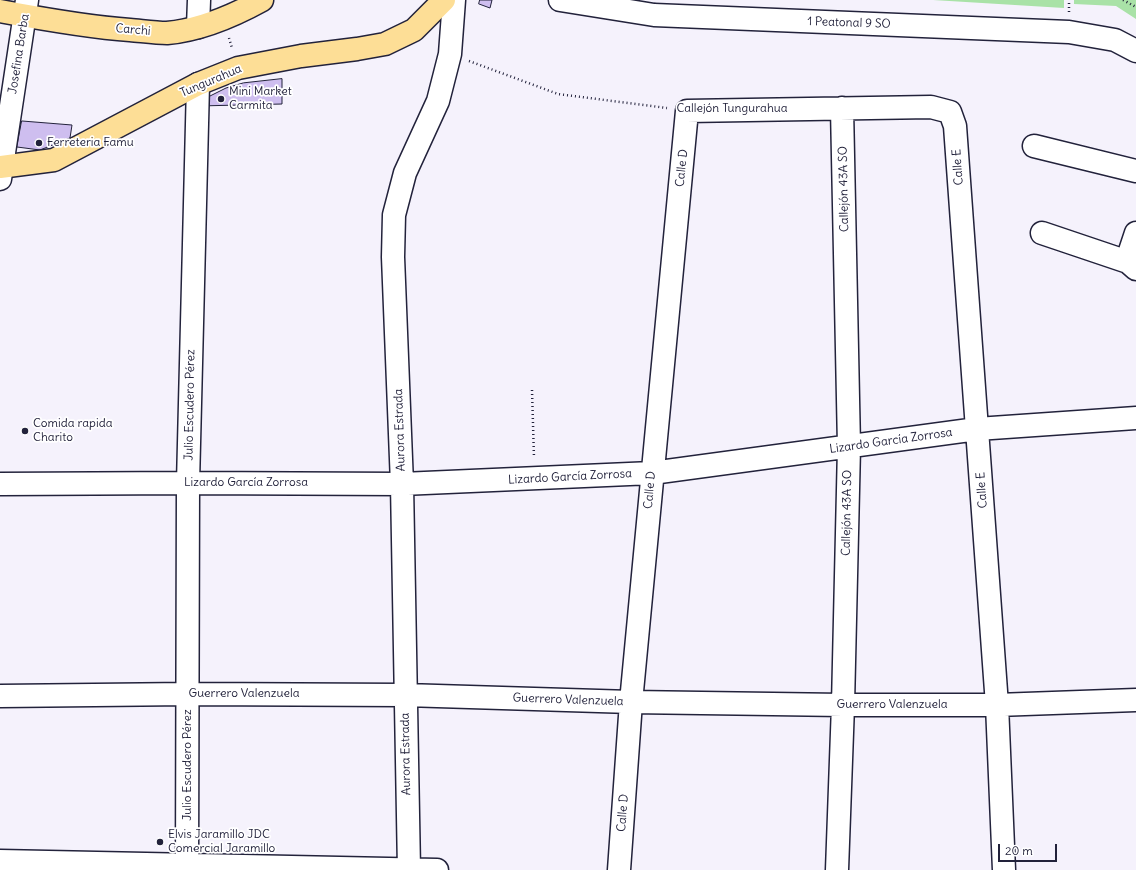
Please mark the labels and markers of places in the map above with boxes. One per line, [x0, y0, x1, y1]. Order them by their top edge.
place label: Mini Market Carmita [229, 85, 292, 113]
marker: Mini Market Carmita [216, 94, 226, 104]
place label: Ferreteria Famu [47, 136, 134, 150]
marker: Ferreteria Famu [34, 138, 44, 148]
place label: Comida rapida Charito [33, 417, 113, 445]
marker: Comida rapida Charito [20, 426, 30, 436]
place label: Elvis Jaramillo JDC Comercial Jaramillo [168, 828, 275, 856]
marker: Elvis Jaramillo JDC Comercial Jaramillo [155, 837, 165, 847]

